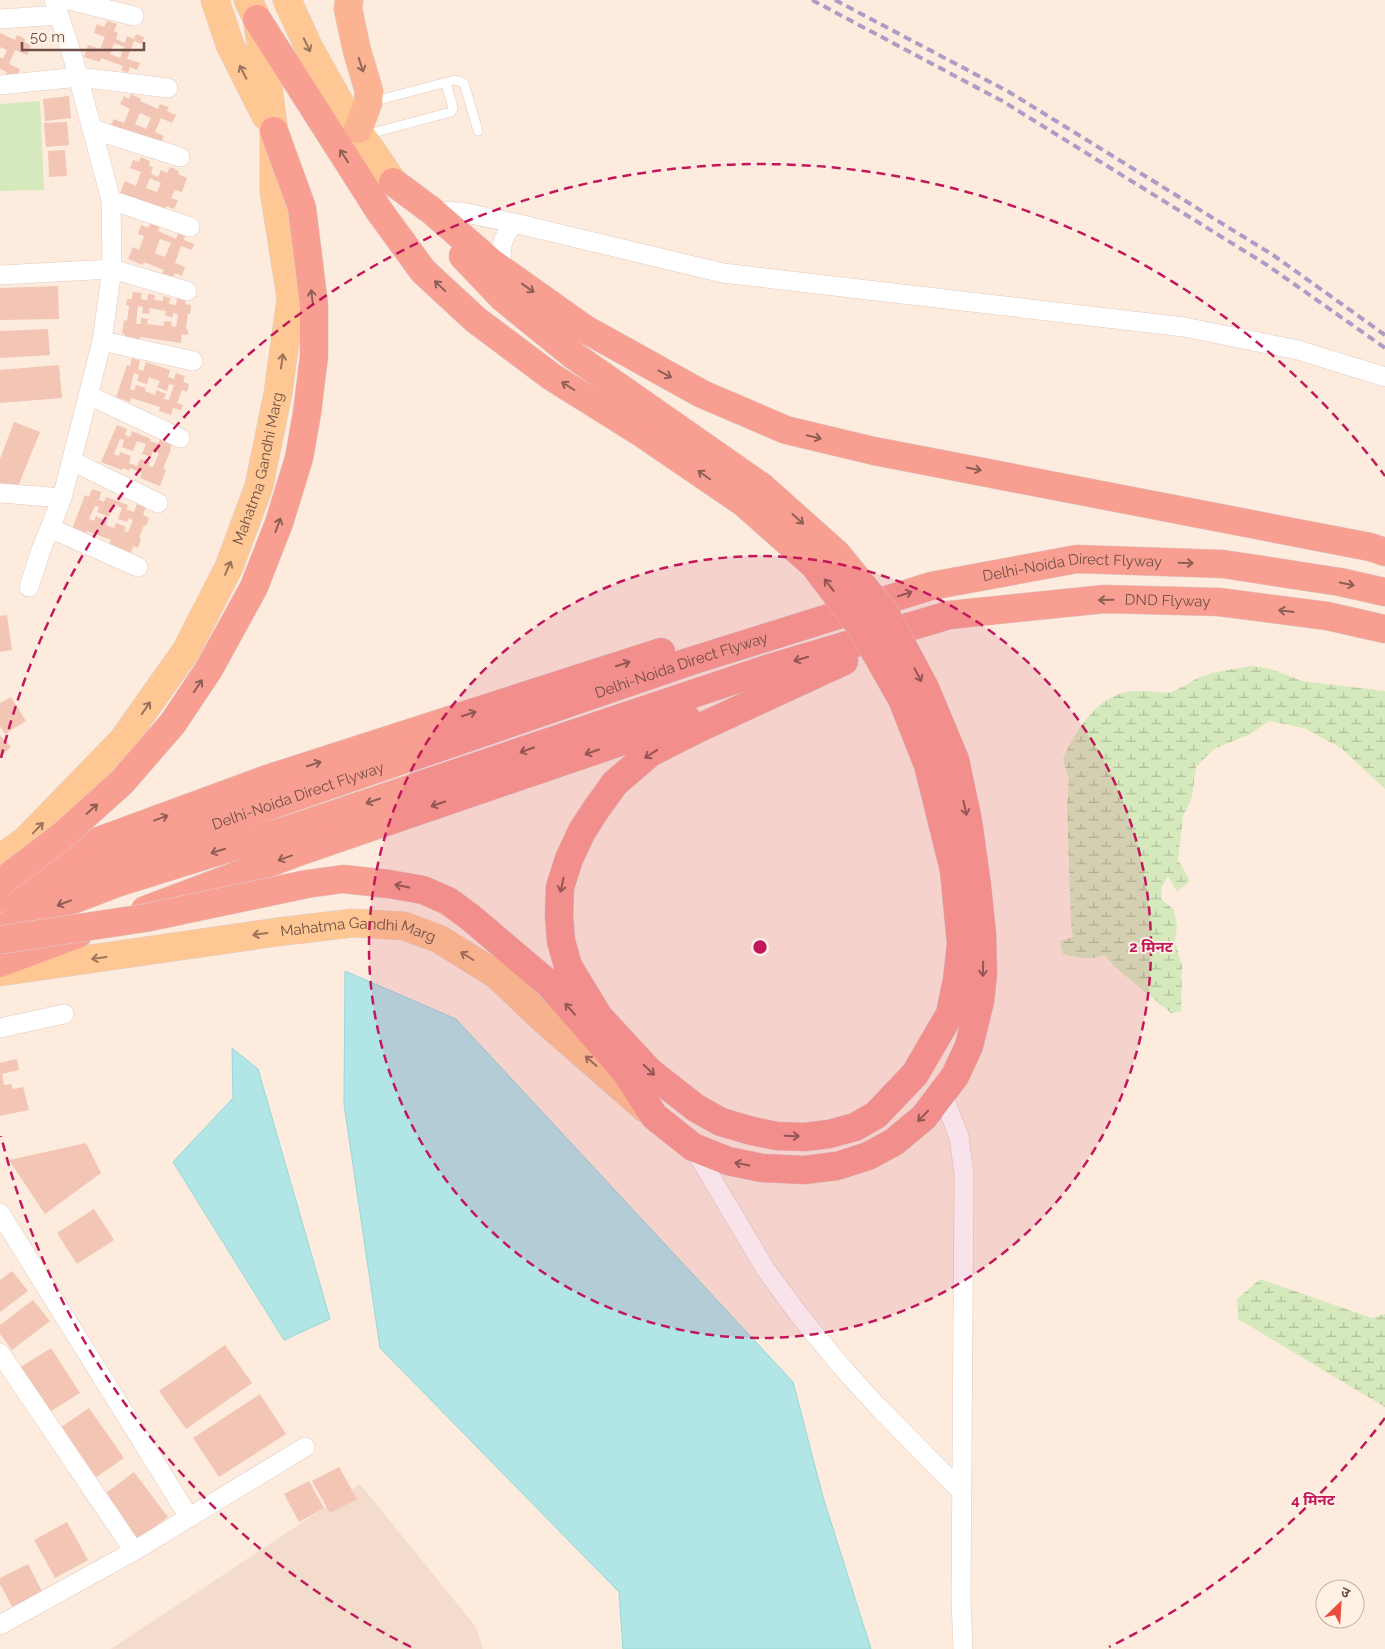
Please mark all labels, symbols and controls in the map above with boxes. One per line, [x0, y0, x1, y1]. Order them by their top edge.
scale bar [22, 20, 145, 52]
text: 50 m [30, 28, 65, 46]
one-way arrow [303, 37, 313, 52]
one-way arrow [356, 56, 366, 72]
one-way arrow [238, 65, 247, 80]
one-way arrow [338, 149, 349, 163]
one-way arrow [434, 280, 446, 292]
one-way arrow [521, 283, 535, 293]
one-way arrow [307, 290, 317, 306]
one-way arrow [277, 353, 287, 369]
one-way arrow [657, 370, 672, 379]
one-way arrow [561, 381, 575, 391]
street label: Mahatma Gandhi Marg [229, 391, 287, 547]
one-way arrow [806, 433, 822, 442]
one-way arrow [965, 465, 981, 475]
one-way arrow [697, 470, 711, 480]
one-way arrow [792, 514, 805, 525]
one-way arrow [274, 518, 283, 534]
street label: Delhi-Noida Direct Flyway [981, 550, 1162, 585]
one-way arrow [1178, 558, 1194, 568]
one-way arrow [224, 561, 233, 576]
one-way arrow [824, 579, 835, 592]
one-way arrow [1339, 579, 1355, 589]
one-way arrow [896, 589, 912, 599]
street label: DND Flyway [1124, 591, 1211, 611]
one-way arrow [1098, 595, 1114, 605]
one-way arrow [1278, 606, 1294, 616]
street label: Delhi-Noida Direct Flyway [593, 629, 770, 702]
one-way arrow [794, 654, 810, 664]
one-way arrow [615, 659, 630, 668]
one-way arrow [913, 667, 923, 682]
one-way arrow [193, 679, 203, 693]
one-way arrow [141, 701, 151, 715]
one-way arrow [460, 709, 476, 718]
one-way arrow [519, 745, 535, 755]
one-way arrow [584, 747, 600, 757]
one-way arrow [644, 749, 658, 759]
street label: Delhi-Noida Direct Flyway [209, 758, 386, 834]
one-way arrow [306, 759, 321, 768]
one-way arrow [365, 797, 381, 807]
one-way arrow [431, 800, 447, 810]
one-way arrow [961, 800, 970, 816]
one-way arrow [86, 803, 99, 815]
one-way arrow [153, 813, 168, 822]
one-way arrow [31, 823, 43, 835]
one-way arrow [211, 847, 227, 857]
one-way arrow [278, 854, 293, 863]
one-way arrow [557, 876, 566, 892]
one-way arrow [395, 881, 411, 890]
one-way arrow [57, 899, 73, 908]
street label: Mahatma Gandhi Marg [279, 914, 438, 946]
one-way arrow [252, 930, 268, 940]
centre of rings [751, 938, 769, 956]
text: 2 मिनट [1129, 938, 1174, 956]
one-way arrow [460, 951, 474, 962]
one-way arrow [92, 953, 108, 963]
one-way arrow [978, 961, 987, 977]
one-way arrow [565, 1002, 576, 1015]
one-way arrow [585, 1055, 598, 1066]
one-way arrow [642, 1064, 655, 1076]
one-way arrow [917, 1110, 929, 1122]
one-way arrow [784, 1132, 800, 1141]
one-way arrow [734, 1159, 750, 1168]
text: 4 मिनट [1291, 1491, 1336, 1509]
north arrow [1315, 1579, 1365, 1629]
text: उ [1338, 1583, 1353, 1602]

